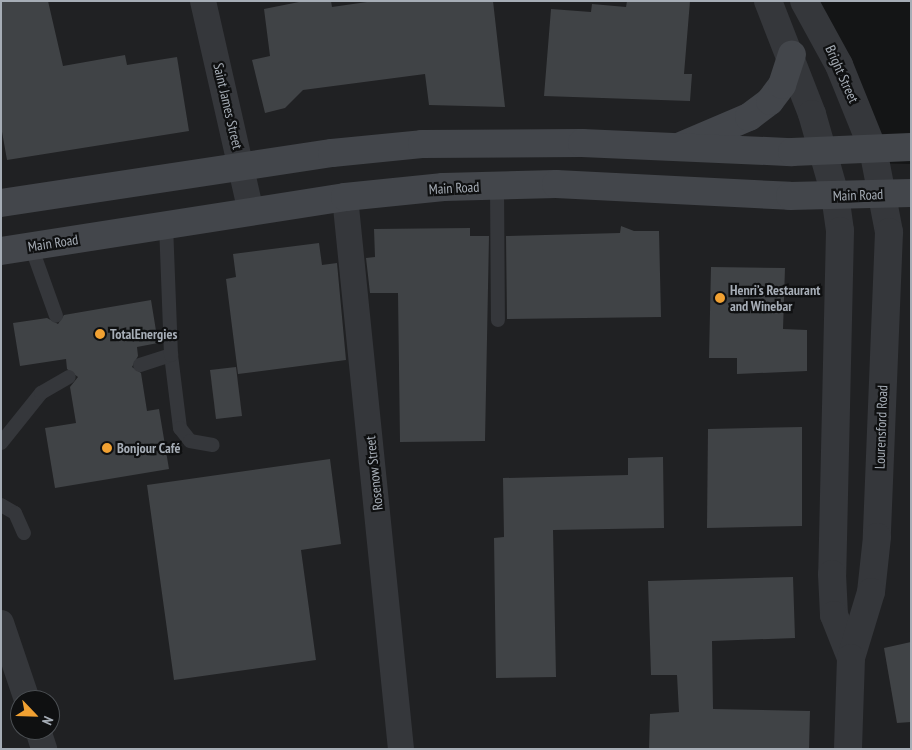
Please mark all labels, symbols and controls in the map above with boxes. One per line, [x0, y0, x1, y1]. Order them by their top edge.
street label: Bright Street [822, 43, 862, 105]
street label: Saint James Street [210, 61, 246, 151]
street label: Main Road [428, 178, 480, 198]
street label: Main Road [832, 186, 884, 204]
street label: Main Road [27, 231, 79, 255]
place label: Henri’s Restaurant and Winebar [730, 282, 820, 314]
marker: Henri’s Restaurant and Winebar [714, 292, 726, 304]
place label: TotalEnergies [110, 326, 177, 342]
marker: TotalEnergies [94, 328, 106, 340]
street label: Lourensford Road [871, 385, 891, 469]
street label: Rosenow Street [362, 435, 386, 511]
place label: Bonjour Café [117, 440, 181, 456]
marker: Bonjour Café [101, 442, 113, 454]
north arrow [10, 690, 60, 740]
text: N [38, 714, 58, 728]

